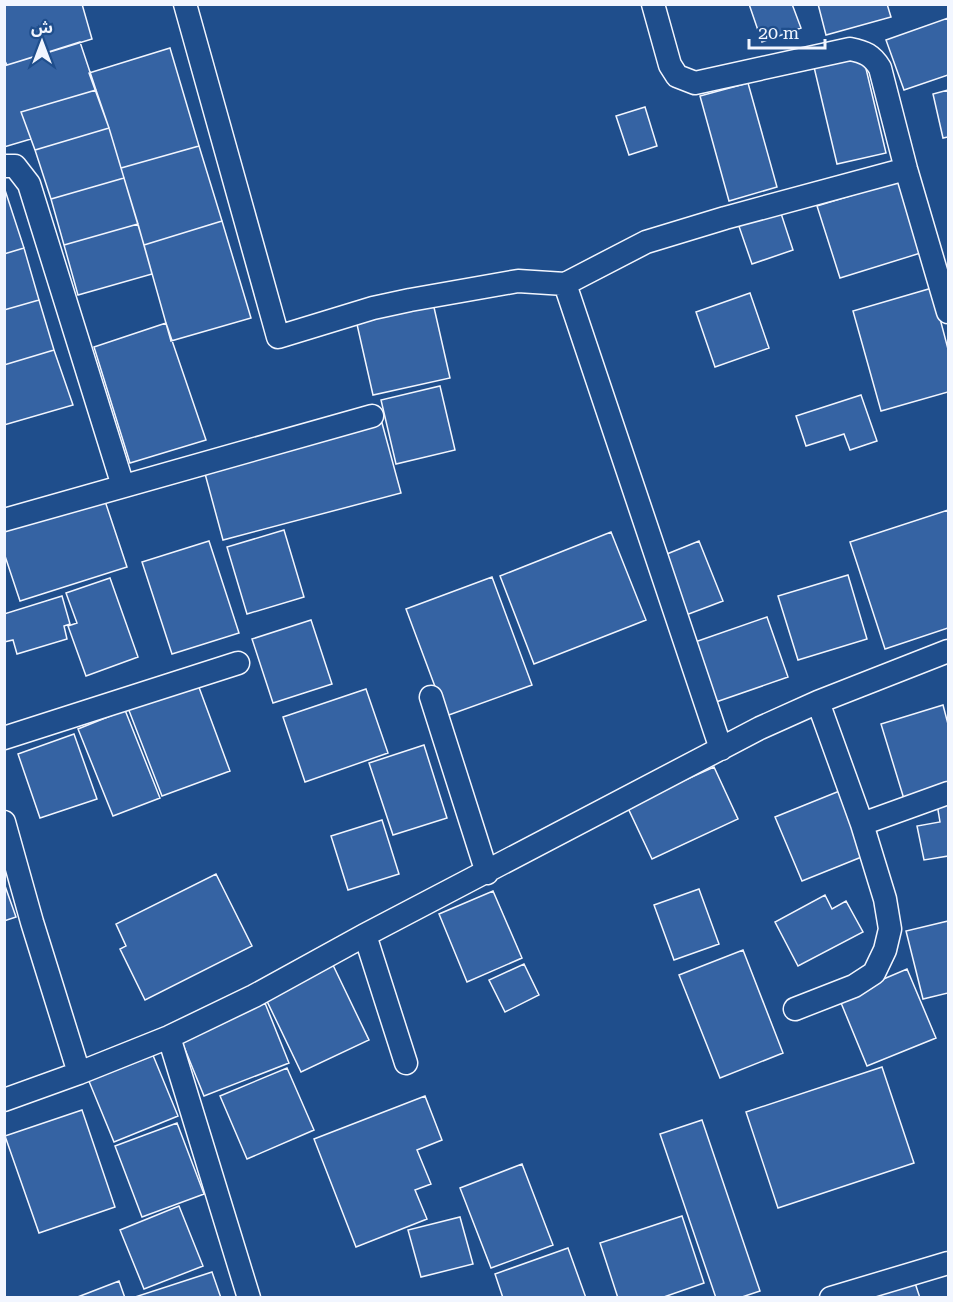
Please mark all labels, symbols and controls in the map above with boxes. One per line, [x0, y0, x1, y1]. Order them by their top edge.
north arrow [12, 12, 72, 72]
scale bar [749, 12, 826, 50]
text: ش [31, 18, 53, 37]
text: 20 m [758, 22, 799, 43]

